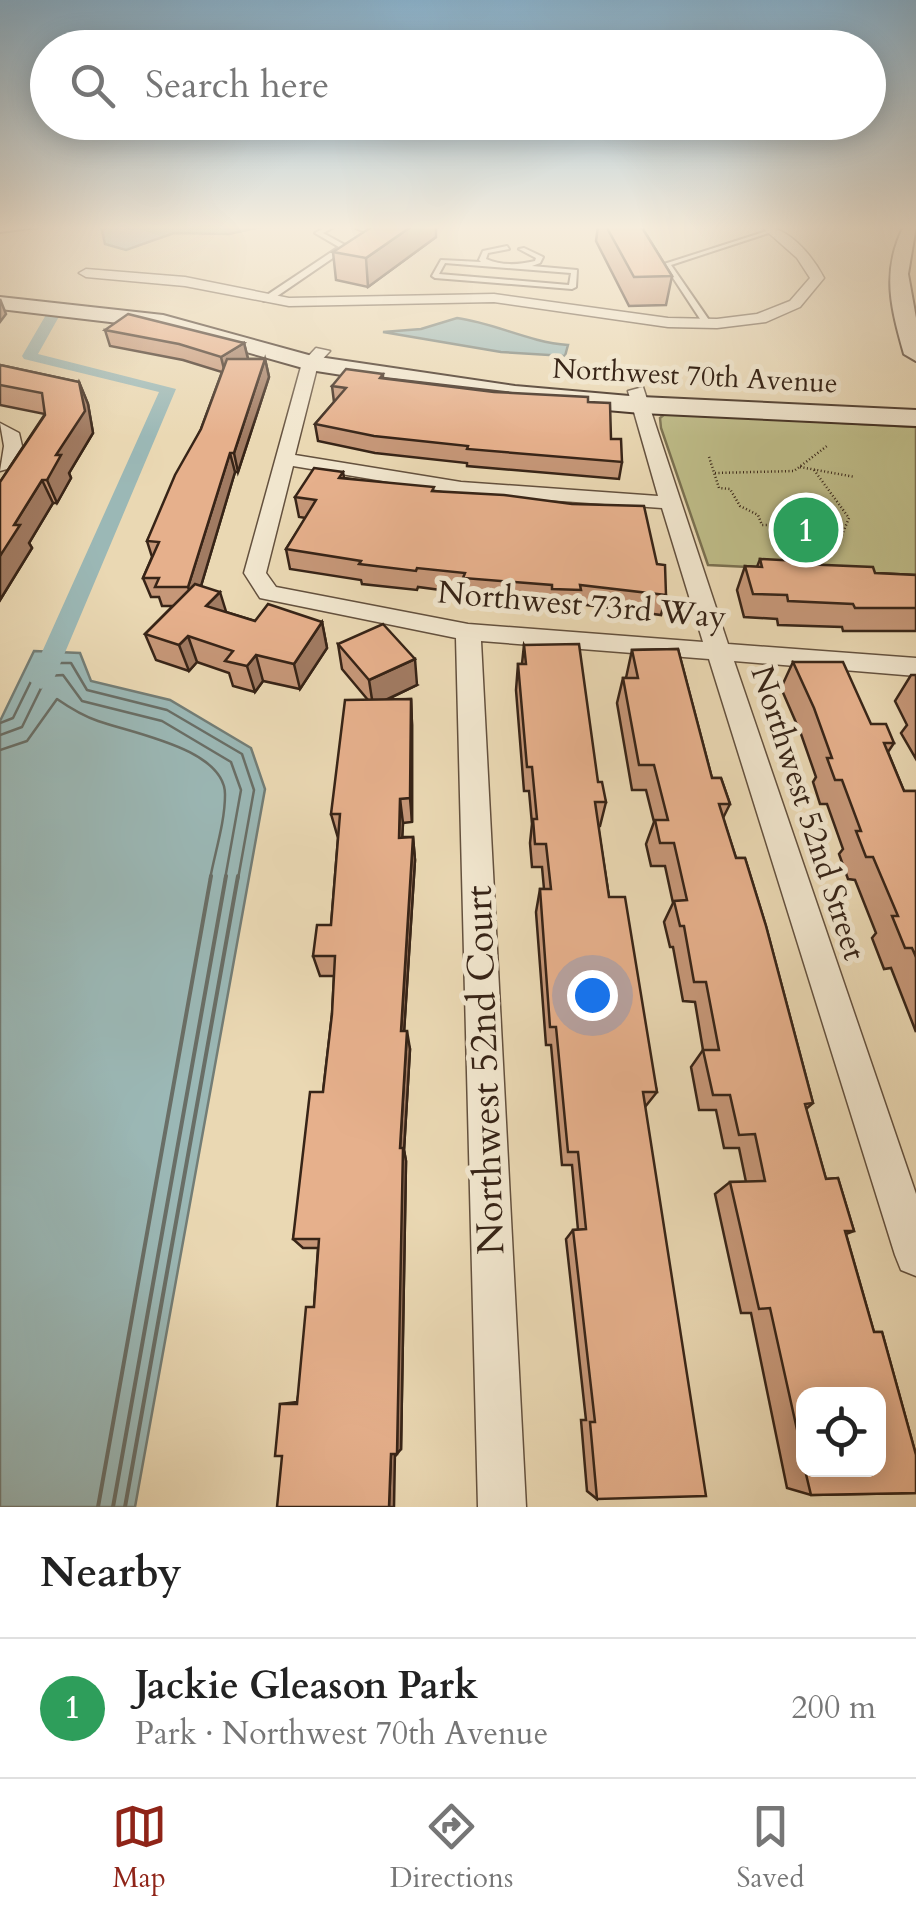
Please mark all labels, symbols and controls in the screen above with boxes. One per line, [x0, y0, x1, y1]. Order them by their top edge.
search box [30, 30, 886, 140]
icon: search [65, 58, 120, 113]
text: Search here [145, 59, 329, 111]
street label: Northwest 70th Avenue [551, 350, 839, 402]
pin: 1 [774, 492, 838, 568]
street label: Northwest 73rd Way [436, 570, 728, 640]
street label: Northwest 52nd Street [740, 660, 876, 966]
street label: Northwest 52nd Court [453, 884, 517, 1256]
your location [567, 970, 618, 1021]
map controls [796, 1387, 886, 1477]
button: locate [796, 1387, 886, 1477]
text: Nearby [40, 1544, 182, 1601]
text: Jackie Gleason Park [135, 1660, 478, 1712]
text: 1 [64, 1686, 81, 1730]
text: 200 m [791, 1686, 876, 1730]
text: Park · Northwest 70th Avenue [135, 1712, 548, 1756]
tab: Map [112, 1799, 167, 1897]
tab: Directions [390, 1799, 513, 1897]
tab: Saved [736, 1799, 804, 1897]

